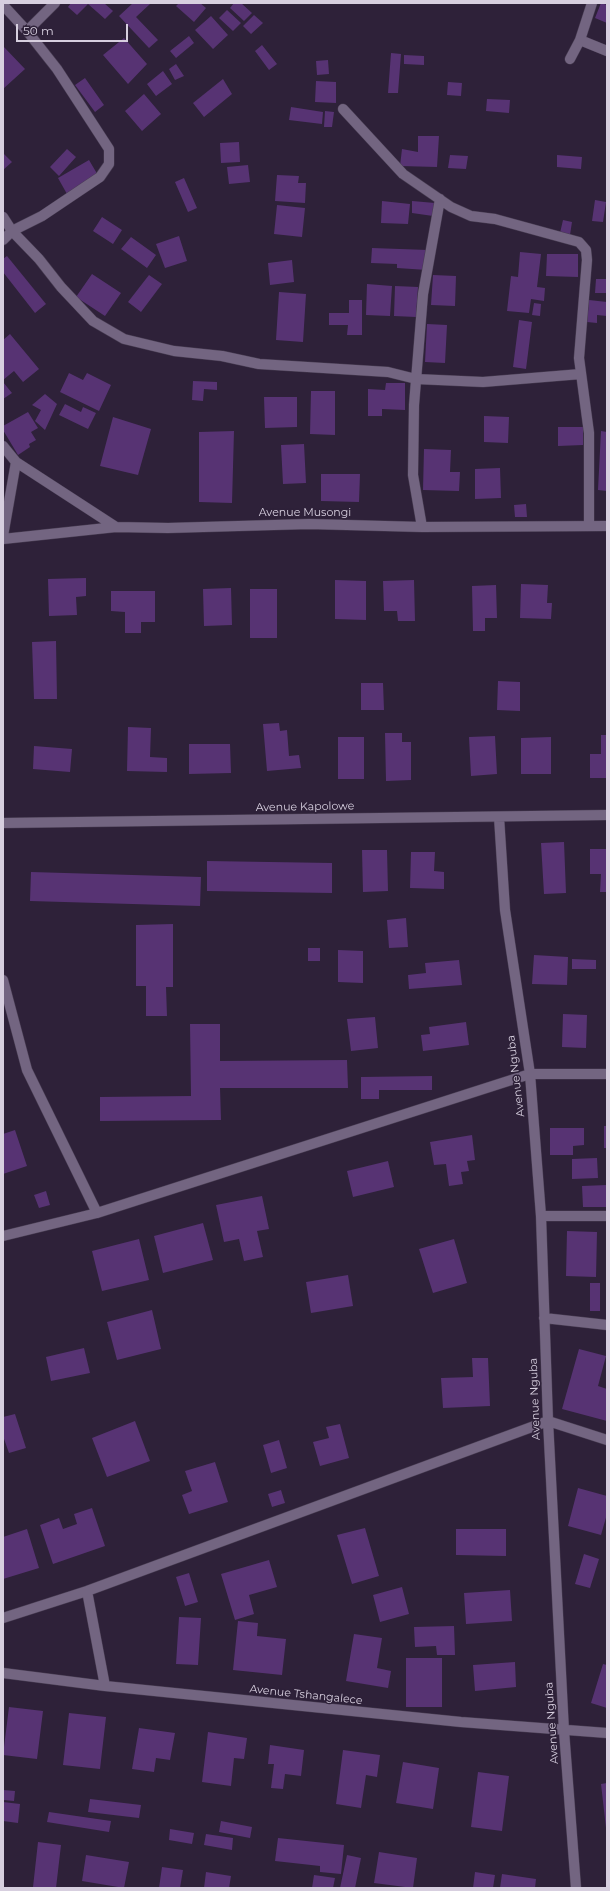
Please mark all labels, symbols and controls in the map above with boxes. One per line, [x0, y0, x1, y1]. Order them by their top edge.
scale bar [18, 16, 130, 42]
text: 50 m [23, 23, 54, 38]
street label: Avenue Musongi [259, 506, 351, 520]
street label: Avenue Kapolowe [256, 800, 354, 814]
street label: Avenue Nguba [504, 1034, 528, 1118]
street label: Avenue Nguba [527, 1358, 543, 1440]
street label: Avenue Nguba [543, 1682, 561, 1764]
street label: Avenue Tshangalece [249, 1683, 363, 1707]

